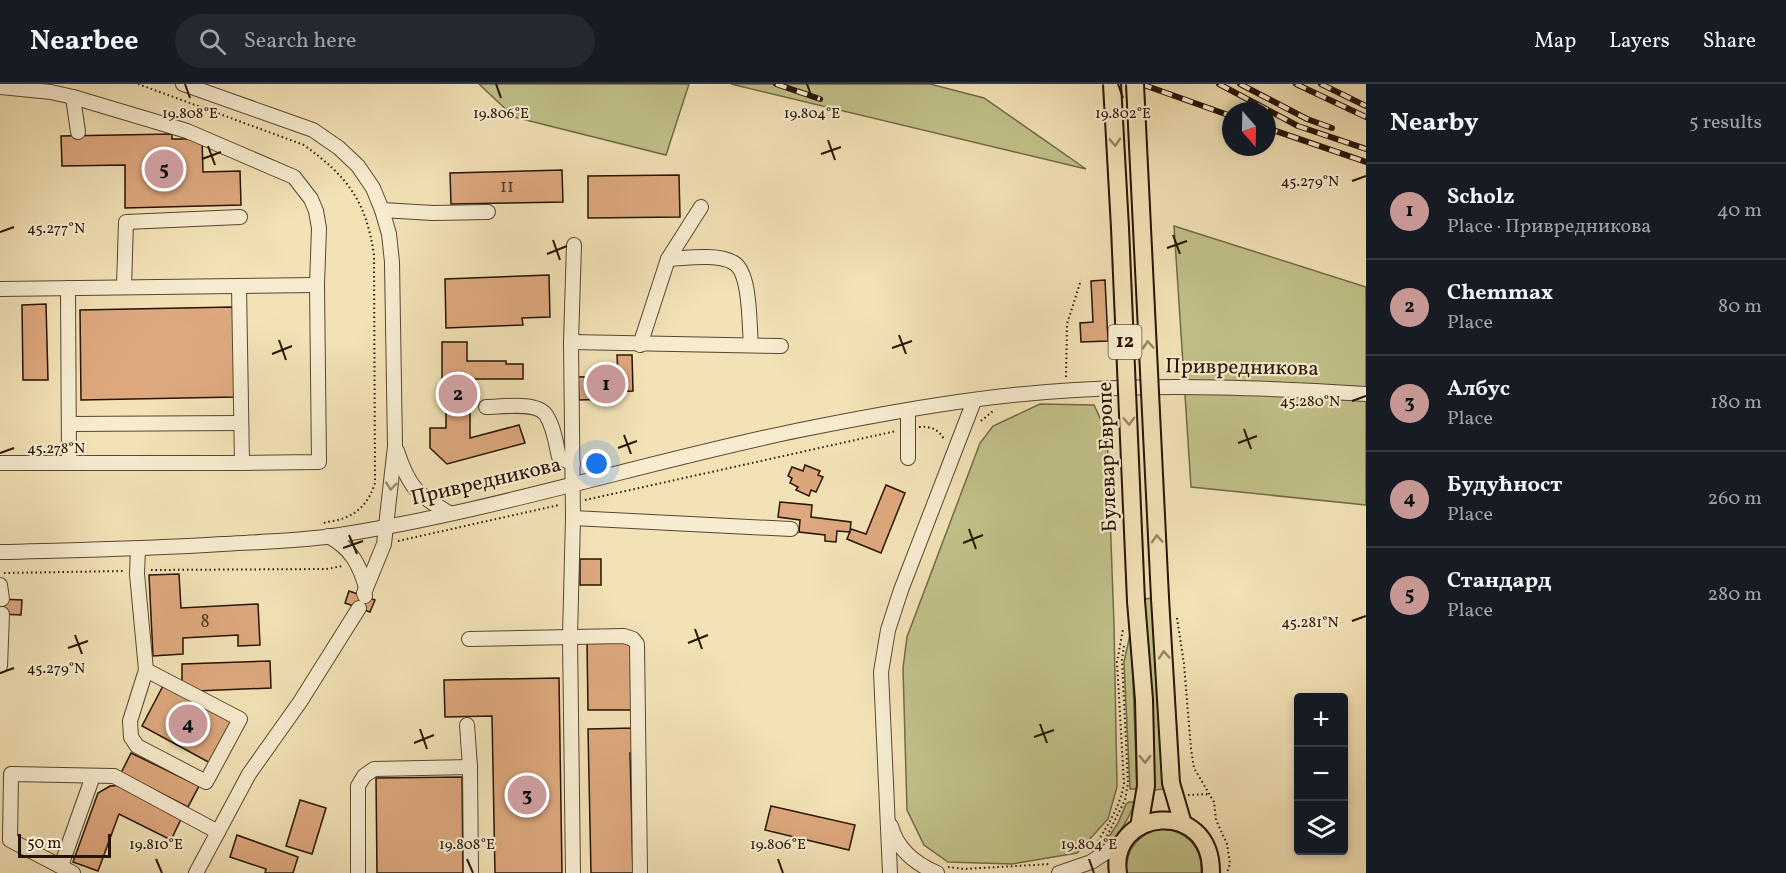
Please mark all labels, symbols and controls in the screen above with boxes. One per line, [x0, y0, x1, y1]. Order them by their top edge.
search box [175, 14, 595, 68]
text: Nearbee [30, 22, 139, 61]
icon: search [196, 25, 229, 58]
text: Search here [244, 26, 356, 57]
text: Map [1534, 27, 1576, 56]
text: Layers [1609, 27, 1670, 56]
text: Share [1703, 27, 1756, 56]
north arrow [1222, 102, 1276, 156]
text: 19.808°E [162, 104, 218, 125]
text: 19.806°E [473, 104, 529, 125]
text: 19.804°E [784, 104, 840, 125]
text: 19.802°E [1095, 104, 1151, 125]
text: Nearby [1390, 105, 1479, 141]
text: 5 results [1689, 109, 1762, 137]
one-way arrow [1109, 138, 1122, 147]
pin: 5 [144, 146, 184, 191]
text: 45.279°N [1281, 172, 1339, 193]
house number: 11 [500, 175, 514, 200]
text: Scholz [1447, 182, 1514, 213]
text: 1 [1405, 197, 1414, 225]
text: 40 m [1717, 197, 1762, 225]
text: Place · Привредникова [1447, 213, 1651, 241]
text: 45.277°N [27, 219, 85, 240]
text: Chemmax [1447, 278, 1553, 309]
text: 2 [1404, 293, 1415, 321]
text: 80 m [1718, 293, 1762, 321]
text: Place [1447, 309, 1493, 337]
road number: 12 [1108, 325, 1142, 359]
one-way arrow [1142, 340, 1155, 349]
street label: Привредникова [1165, 352, 1319, 384]
pin: 1 [586, 362, 626, 406]
pin: 2 [438, 372, 478, 416]
text: Албус [1447, 374, 1510, 405]
street label: Булевар Европе [1091, 381, 1125, 533]
text: 3 [1404, 389, 1415, 417]
text: 180 m [1710, 389, 1762, 417]
text: 45.280°N [1280, 392, 1340, 413]
text: Place [1447, 405, 1493, 433]
one-way arrow [1122, 417, 1135, 426]
text: 45.278°N [27, 439, 85, 460]
your location [582, 449, 611, 478]
street label: Привредникова [408, 451, 564, 513]
text: Будућност [1447, 470, 1562, 501]
one-way arrow [385, 482, 398, 491]
text: 4 [1403, 485, 1416, 513]
text: 260 m [1707, 485, 1762, 513]
text: Place [1447, 501, 1493, 529]
one-way arrow [1151, 535, 1164, 544]
text: Стандард [1447, 566, 1552, 597]
text: 5 [1405, 581, 1414, 609]
text: 280 m [1707, 581, 1762, 609]
text: Place [1447, 597, 1493, 625]
house number: 8 [200, 610, 210, 635]
text: 45.281°N [1281, 613, 1339, 634]
one-way arrow [1157, 650, 1170, 659]
text: 45.279°N [27, 659, 85, 680]
map controls [1294, 693, 1348, 855]
button: + [1294, 693, 1348, 747]
pin: 4 [168, 702, 207, 746]
button: − [1294, 747, 1348, 801]
one-way arrow [1139, 754, 1151, 763]
pin: 3 [508, 772, 546, 818]
button: layers [1294, 801, 1348, 855]
scale bar [18, 831, 111, 858]
text: 50 m [27, 833, 61, 855]
text: 19.810°E [129, 835, 183, 856]
text: 19.808°E [439, 835, 495, 856]
text: 19.806°E [750, 835, 806, 856]
text: 19.804°E [1061, 835, 1117, 856]

